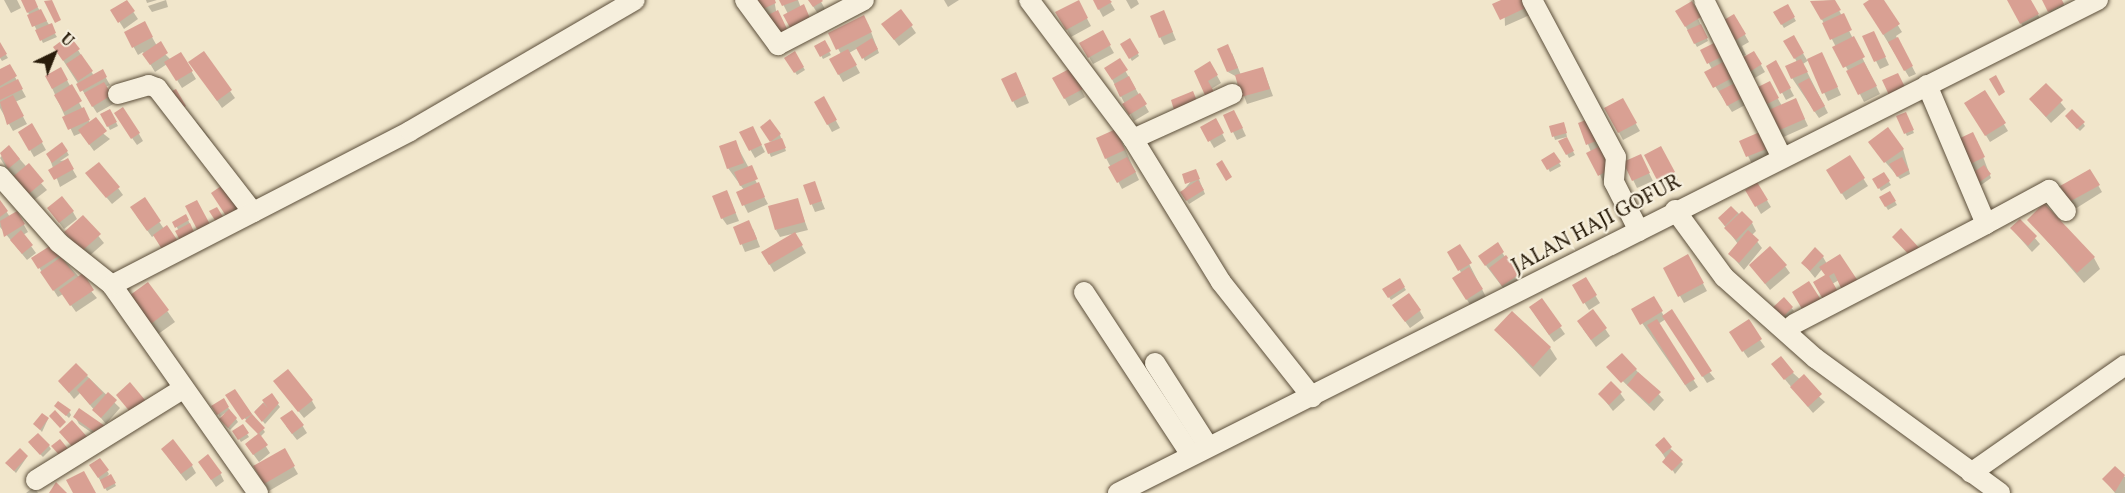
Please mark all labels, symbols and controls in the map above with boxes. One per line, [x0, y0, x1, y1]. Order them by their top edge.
north arrow [24, 24, 84, 84]
text: U [55, 29, 78, 53]
street label: JALAN HAJI GOFUR [1508, 170, 1686, 280]

